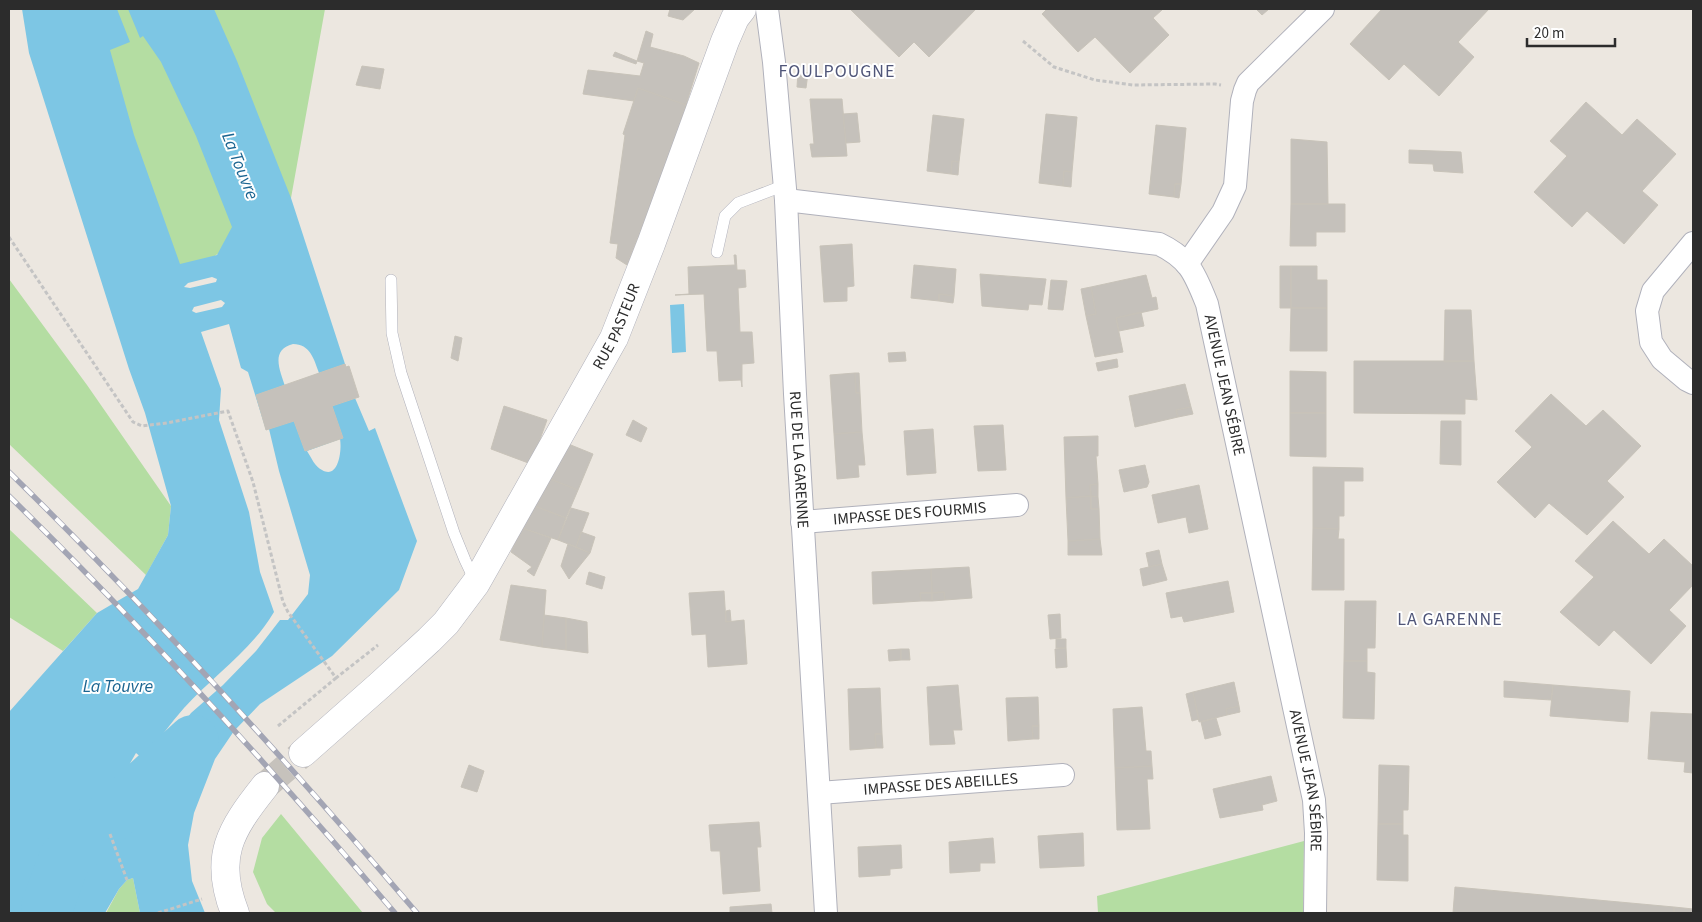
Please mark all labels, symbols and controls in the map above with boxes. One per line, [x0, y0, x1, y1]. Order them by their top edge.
scale bar [1527, 15, 1614, 47]
text: 20 m [1534, 23, 1564, 44]
district label: FOULPOUGNE [778, 59, 896, 84]
water label: La Touvre [215, 129, 265, 204]
street label: RUE PASTEUR [587, 280, 645, 374]
street label: AVENUE JEAN SÉBIRE [1199, 312, 1250, 458]
street label: RUE DE LA GARENNE [784, 390, 814, 529]
street label: IMPASSE DES FOURMIS [832, 496, 987, 531]
district label: LA GARENNE [1397, 607, 1503, 632]
water label: La Touvre [83, 674, 154, 699]
street label: AVENUE JEAN SÉBIRE [1284, 707, 1327, 852]
street label: IMPASSE DES ABEILLES [863, 767, 1019, 801]

